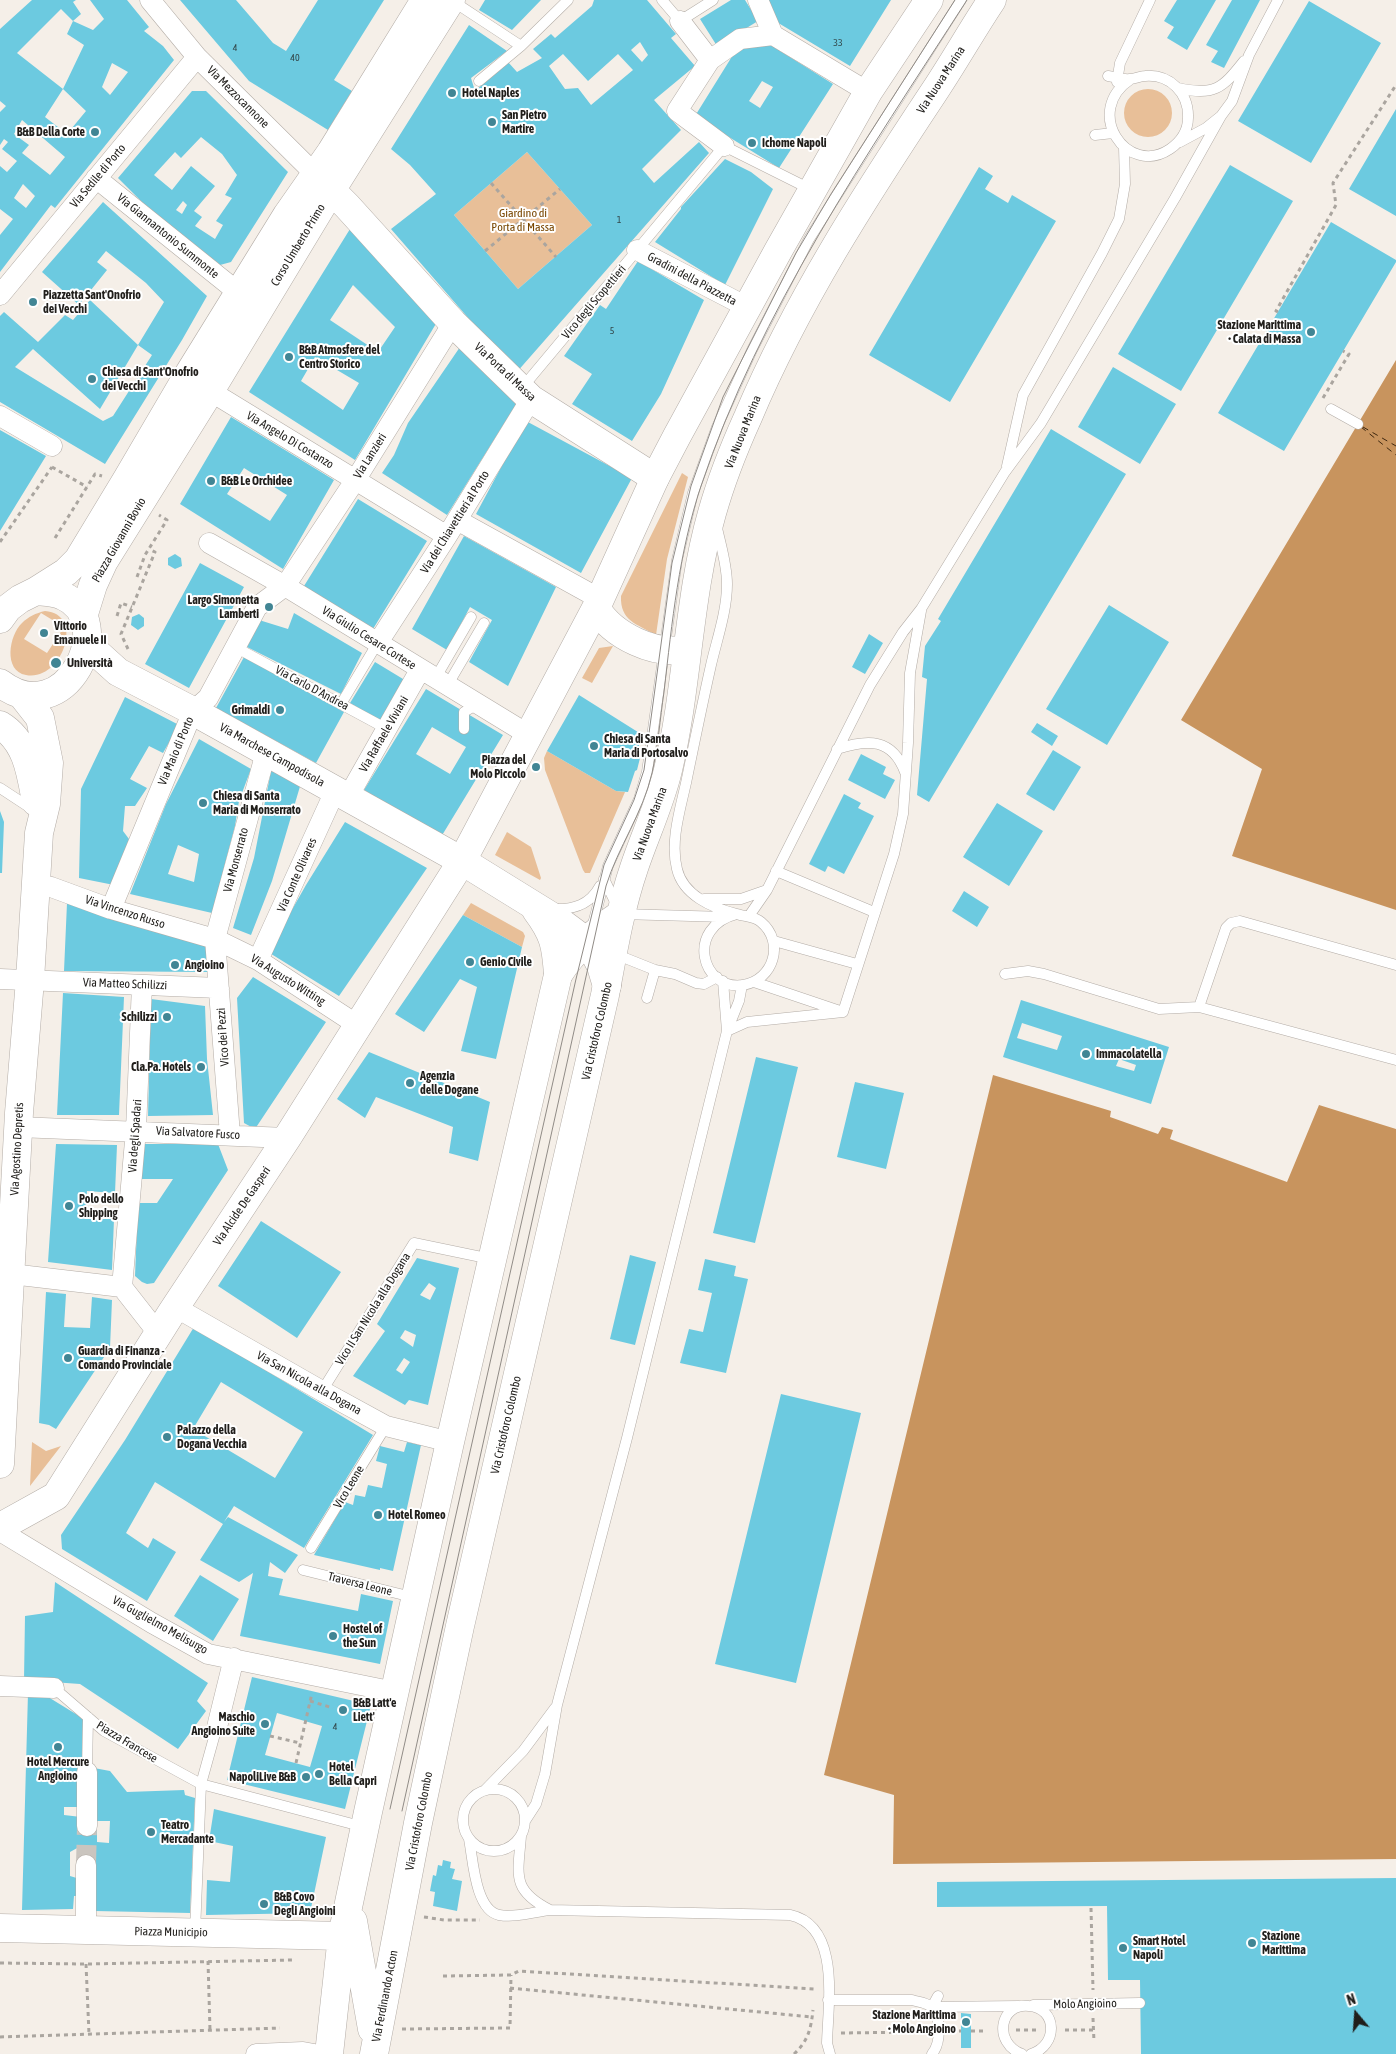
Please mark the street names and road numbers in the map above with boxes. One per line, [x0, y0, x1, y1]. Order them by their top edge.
street label: Via Nuova Marina [914, 44, 968, 116]
street label: Via Mezzocannone [204, 63, 272, 131]
street label: Via Sedile di Porto [67, 141, 129, 211]
street label: Via Giannantonio Summonte [114, 191, 222, 281]
street label: Corso Umberto Primo [268, 201, 328, 289]
street label: Gradini della Piazzetta [645, 249, 739, 309]
street label: Vico degli Scopettieri [559, 262, 629, 342]
street label: Via Porta di Massa [471, 340, 539, 404]
street label: Via Nuova Marina [722, 393, 764, 471]
street label: Via Angelo Di Costanzo [244, 408, 336, 472]
street label: Via Lanzieri [350, 431, 390, 481]
street label: Via dei Chiavettieri al Porto [417, 468, 493, 576]
street label: Piazza Giovanni Bovio [89, 495, 149, 585]
street label: Via Giulio Cesare Cortese [319, 603, 419, 673]
street label: Via Carlo D'Andrea [273, 663, 351, 713]
street label: Via Raffaele Viviani [356, 693, 412, 775]
street label: Via Maio di Porto [155, 714, 197, 788]
street label: Via Marchese Campodisola [217, 720, 327, 790]
street label: Via Nuova Marina [630, 785, 670, 863]
street label: Via Monserrato [220, 826, 252, 894]
street label: Via Conte Olivares [274, 836, 320, 914]
street label: Via Vincenzo Russo [83, 892, 167, 932]
street label: Via Augusto Witting [248, 951, 328, 1009]
street label: Via Matteo Schilizzi [83, 975, 167, 993]
street label: Via Cristoforo Colombo [579, 981, 615, 1081]
street label: Vico dei Pezzi [214, 1007, 232, 1067]
street label: Via degli Spadari [125, 1099, 145, 1173]
street label: Via Agostino Depretis [7, 1102, 27, 1196]
street label: Via Salvatore Fusco [155, 1124, 241, 1142]
street label: Via Alcide De Gasperi [210, 1164, 274, 1248]
street label: Vico II San Nicola alla Dogana [332, 1250, 414, 1368]
street label: Via San Nicola alla Dogana [254, 1348, 364, 1418]
street label: Via Cristoforo Colombo [488, 1375, 524, 1475]
street label: Vico Leone [331, 1463, 367, 1511]
street label: Traversa Leone [326, 1569, 394, 1599]
street label: Via Guglielmo Melisurgo [110, 1593, 210, 1657]
street label: Piazza Francese [94, 1718, 160, 1766]
street label: Via Cristoforo Colombo [402, 1770, 436, 1872]
street label: Piazza Municipio [134, 1924, 208, 1940]
street label: Via Ferdinando Acton [369, 1949, 401, 2043]
street label: Molo Angioino [1053, 1996, 1117, 2012]

